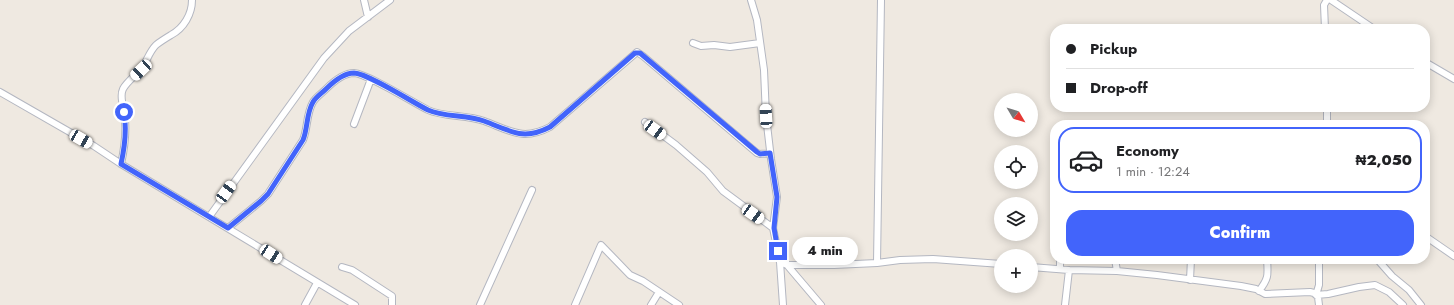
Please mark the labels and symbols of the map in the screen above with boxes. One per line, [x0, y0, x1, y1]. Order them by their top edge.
car [128, 57, 154, 83]
north arrow [994, 93, 1038, 137]
route start [115, 103, 133, 121]
car [759, 104, 773, 128]
car [642, 118, 668, 142]
car [68, 128, 94, 150]
car [214, 179, 238, 205]
car [740, 202, 766, 226]
callout: 4 min [792, 237, 858, 265]
car [258, 242, 284, 266]
route end [769, 242, 787, 260]

